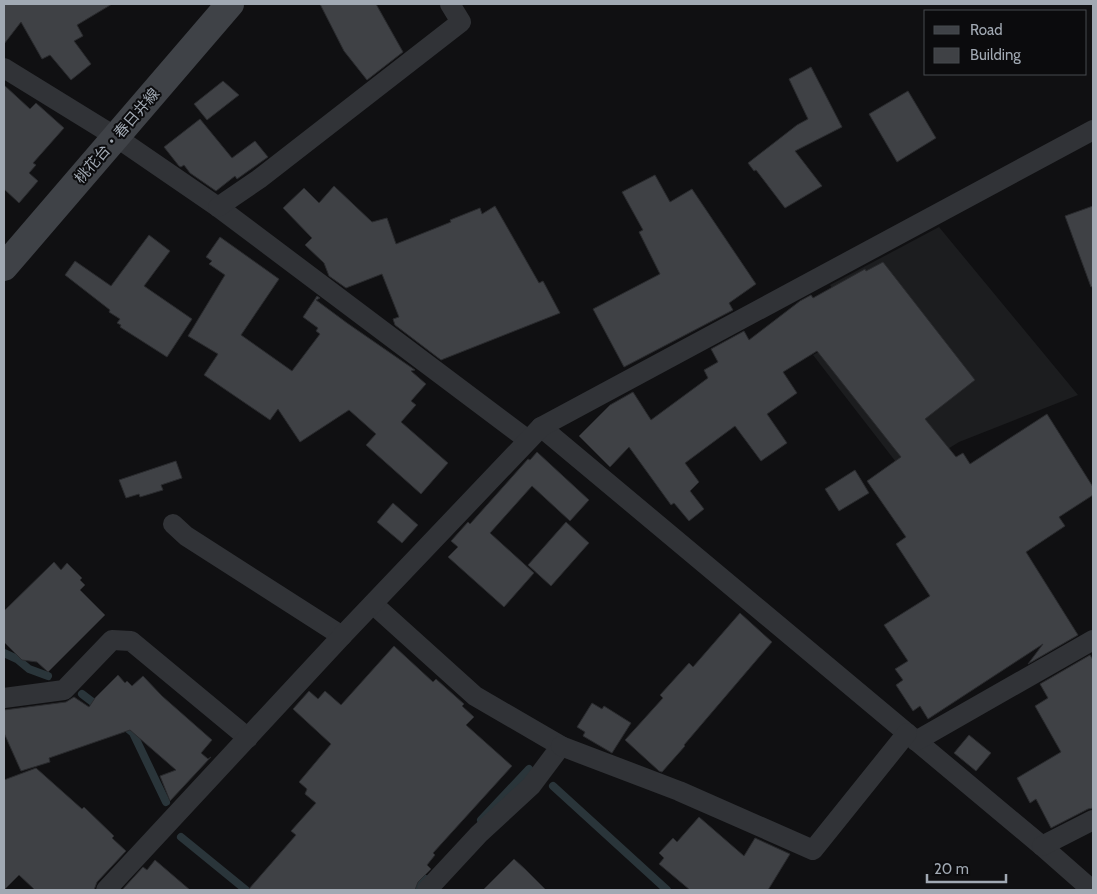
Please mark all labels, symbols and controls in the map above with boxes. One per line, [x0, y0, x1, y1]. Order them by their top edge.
legend [924, 10, 1087, 75]
text: Road [970, 21, 1003, 39]
text: Building [970, 46, 1021, 64]
street label: 桃花台・春日井線 [71, 85, 163, 187]
scale bar [927, 852, 1006, 884]
text: 20 m [934, 860, 969, 878]

